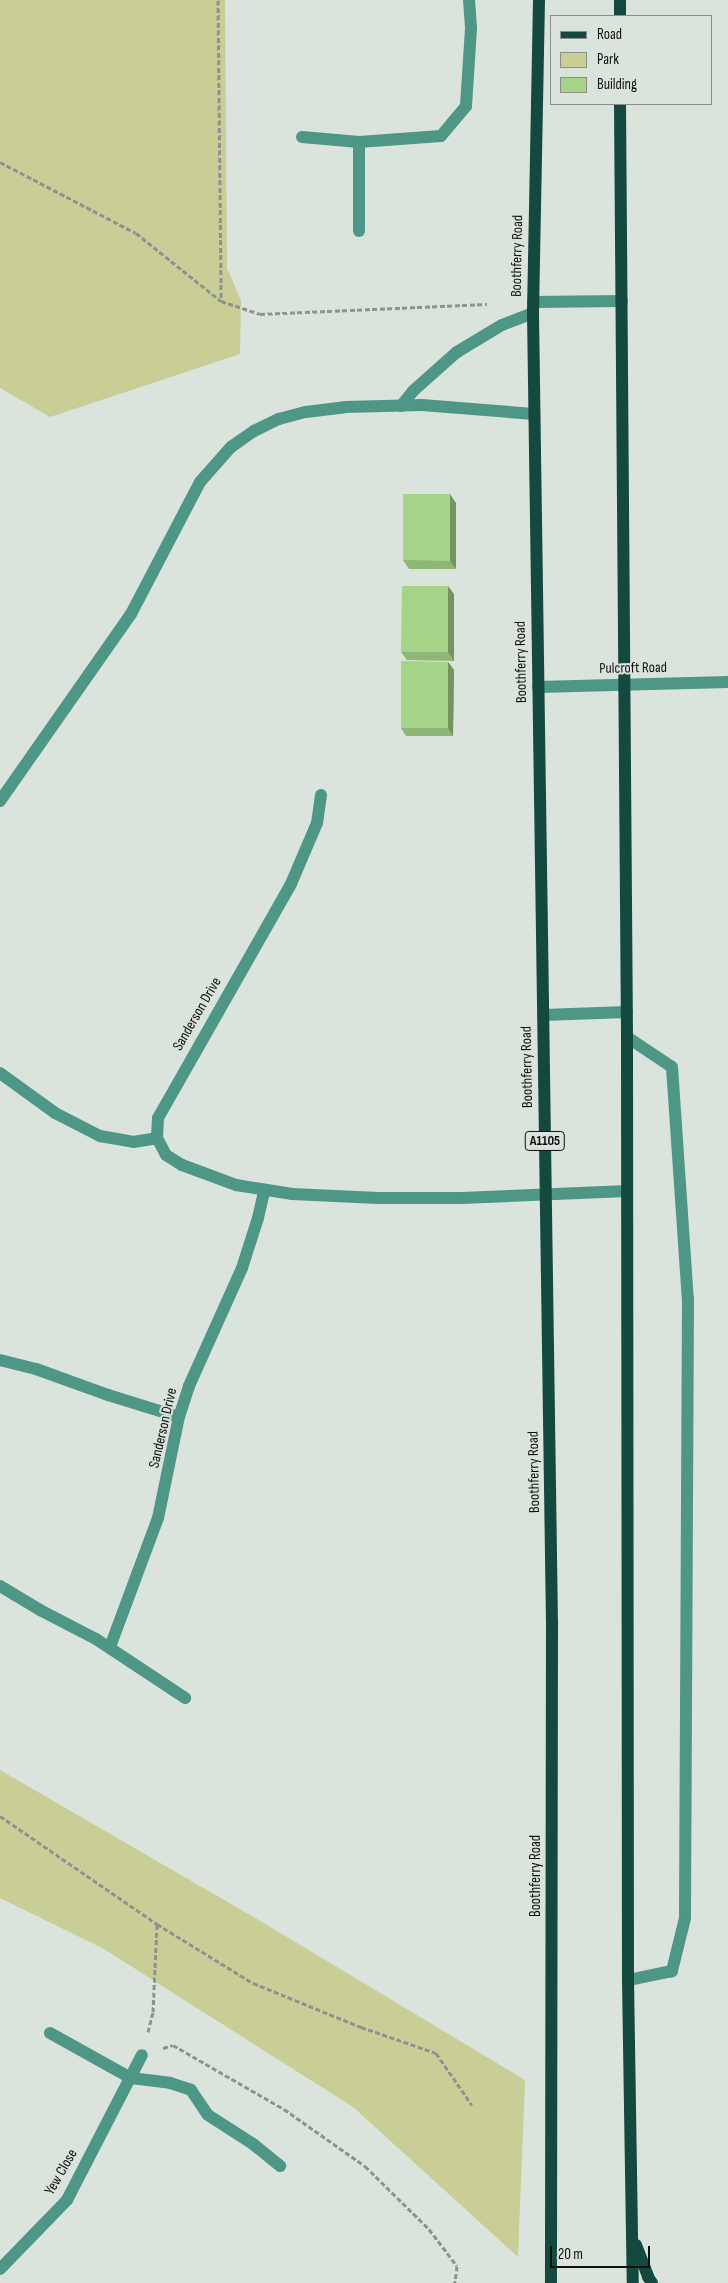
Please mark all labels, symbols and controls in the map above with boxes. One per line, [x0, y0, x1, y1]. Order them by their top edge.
legend [550, 15, 713, 105]
text: Road [597, 25, 622, 44]
text: Park [597, 50, 619, 69]
text: Building [597, 75, 637, 94]
street label: Boothferry Road [507, 215, 527, 297]
street label: Boothferry Road [511, 621, 531, 703]
street label: Pulcroft Road [599, 658, 667, 678]
street label: Sanderson Drive [169, 974, 225, 1054]
street label: Boothferry Road [517, 1026, 537, 1108]
road number: A1105 [524, 1130, 566, 1152]
street label: Sanderson Drive [145, 1386, 181, 1470]
street label: Boothferry Road [524, 1431, 544, 1513]
street label: Boothferry Road [527, 1835, 545, 1917]
street label: Yew Close [41, 2146, 81, 2198]
scale bar [553, 2236, 653, 2268]
text: 20 m [558, 2245, 583, 2264]

